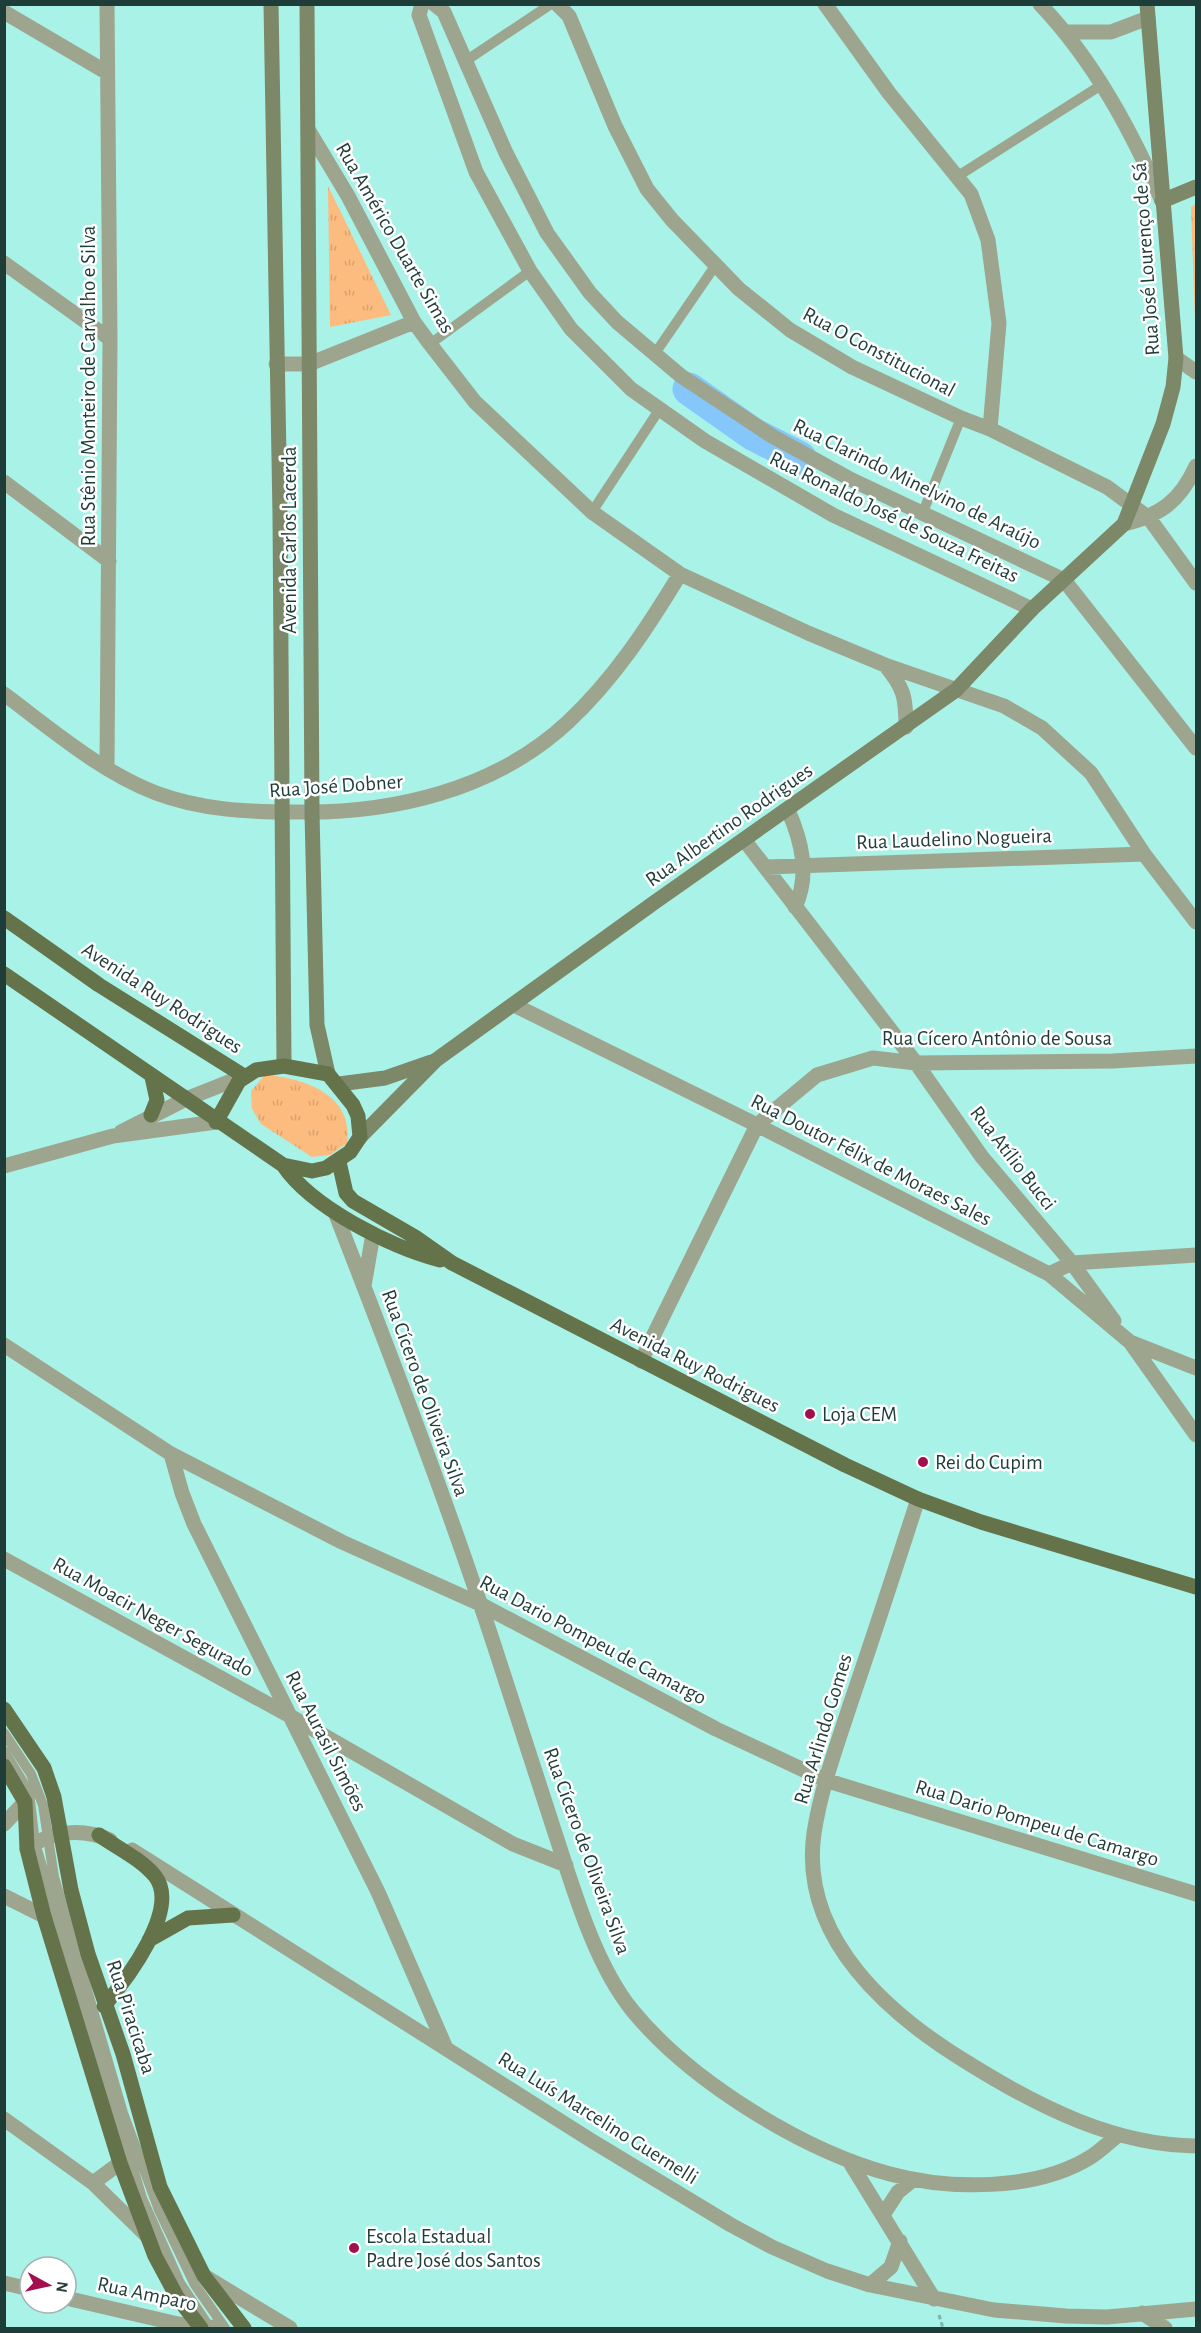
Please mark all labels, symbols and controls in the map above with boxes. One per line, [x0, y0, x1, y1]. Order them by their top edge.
street label: Rua Américo Duarte Simas [332, 139, 458, 337]
street label: Rua José Lourenço de Sá [1129, 161, 1163, 357]
street label: Rua Stênio Monteiro de Carvalho e Silva [78, 225, 99, 546]
street label: Rua O Constitucional [799, 303, 959, 401]
street label: Rua Clarindo Minelvino de Araújo [790, 415, 1044, 553]
street label: Avenida Carlos Lacerda [279, 446, 300, 634]
street label: Rua Ronaldo José de Souza Freitas [766, 447, 1022, 587]
street label: Rua Albertino Rodrigues [642, 759, 816, 891]
street label: Rua José Dobner [268, 771, 404, 801]
street label: Rua Laudelino Nogueira [856, 825, 1053, 853]
street label: Avenida Ruy Rodrigues [78, 938, 246, 1058]
street label: Rua Cícero Antônio de Sousa [882, 1028, 1112, 1049]
street label: Rua Doutor Félix de Moraes Sales [747, 1090, 995, 1230]
street label: Rua Atílio Bucci [966, 1102, 1060, 1214]
street label: Rua Cícero de Oliveira Silva [378, 1287, 472, 1500]
street label: Avenida Ruy Rodrigues [607, 1313, 783, 1417]
place label: Loja CEM [822, 1404, 897, 1425]
marker: Loja CEM [803, 1407, 817, 1421]
place label: Rei do Cupim [935, 1452, 1043, 1473]
marker: Rei do Cupim [916, 1455, 930, 1469]
street label: Rua Moacir Neger Segurado [49, 1553, 257, 1681]
street label: Rua Dario Pompeu de Camargo [476, 1571, 710, 1709]
street label: Rua Arlindo Gomes [790, 1651, 856, 1807]
street label: Rua Aurasil Simões [282, 1667, 370, 1815]
street label: Rua Cícero de Oliveira Silva [540, 1745, 634, 1958]
street label: Rua Dario Pompeu de Camargo [913, 1776, 1161, 1870]
street label: Rua Piracicaba [103, 1957, 159, 2077]
street label: Rua Luís Marcelino Guernelli [494, 2048, 702, 2188]
place label: Escola Estadual Padre José dos Santos [366, 2226, 541, 2271]
marker: Escola Estadual Padre José dos Santos [347, 2241, 361, 2255]
north arrow [18, 2255, 78, 2315]
street label: Rua Amparo [95, 2273, 199, 2315]
text: N [53, 2280, 71, 2294]

